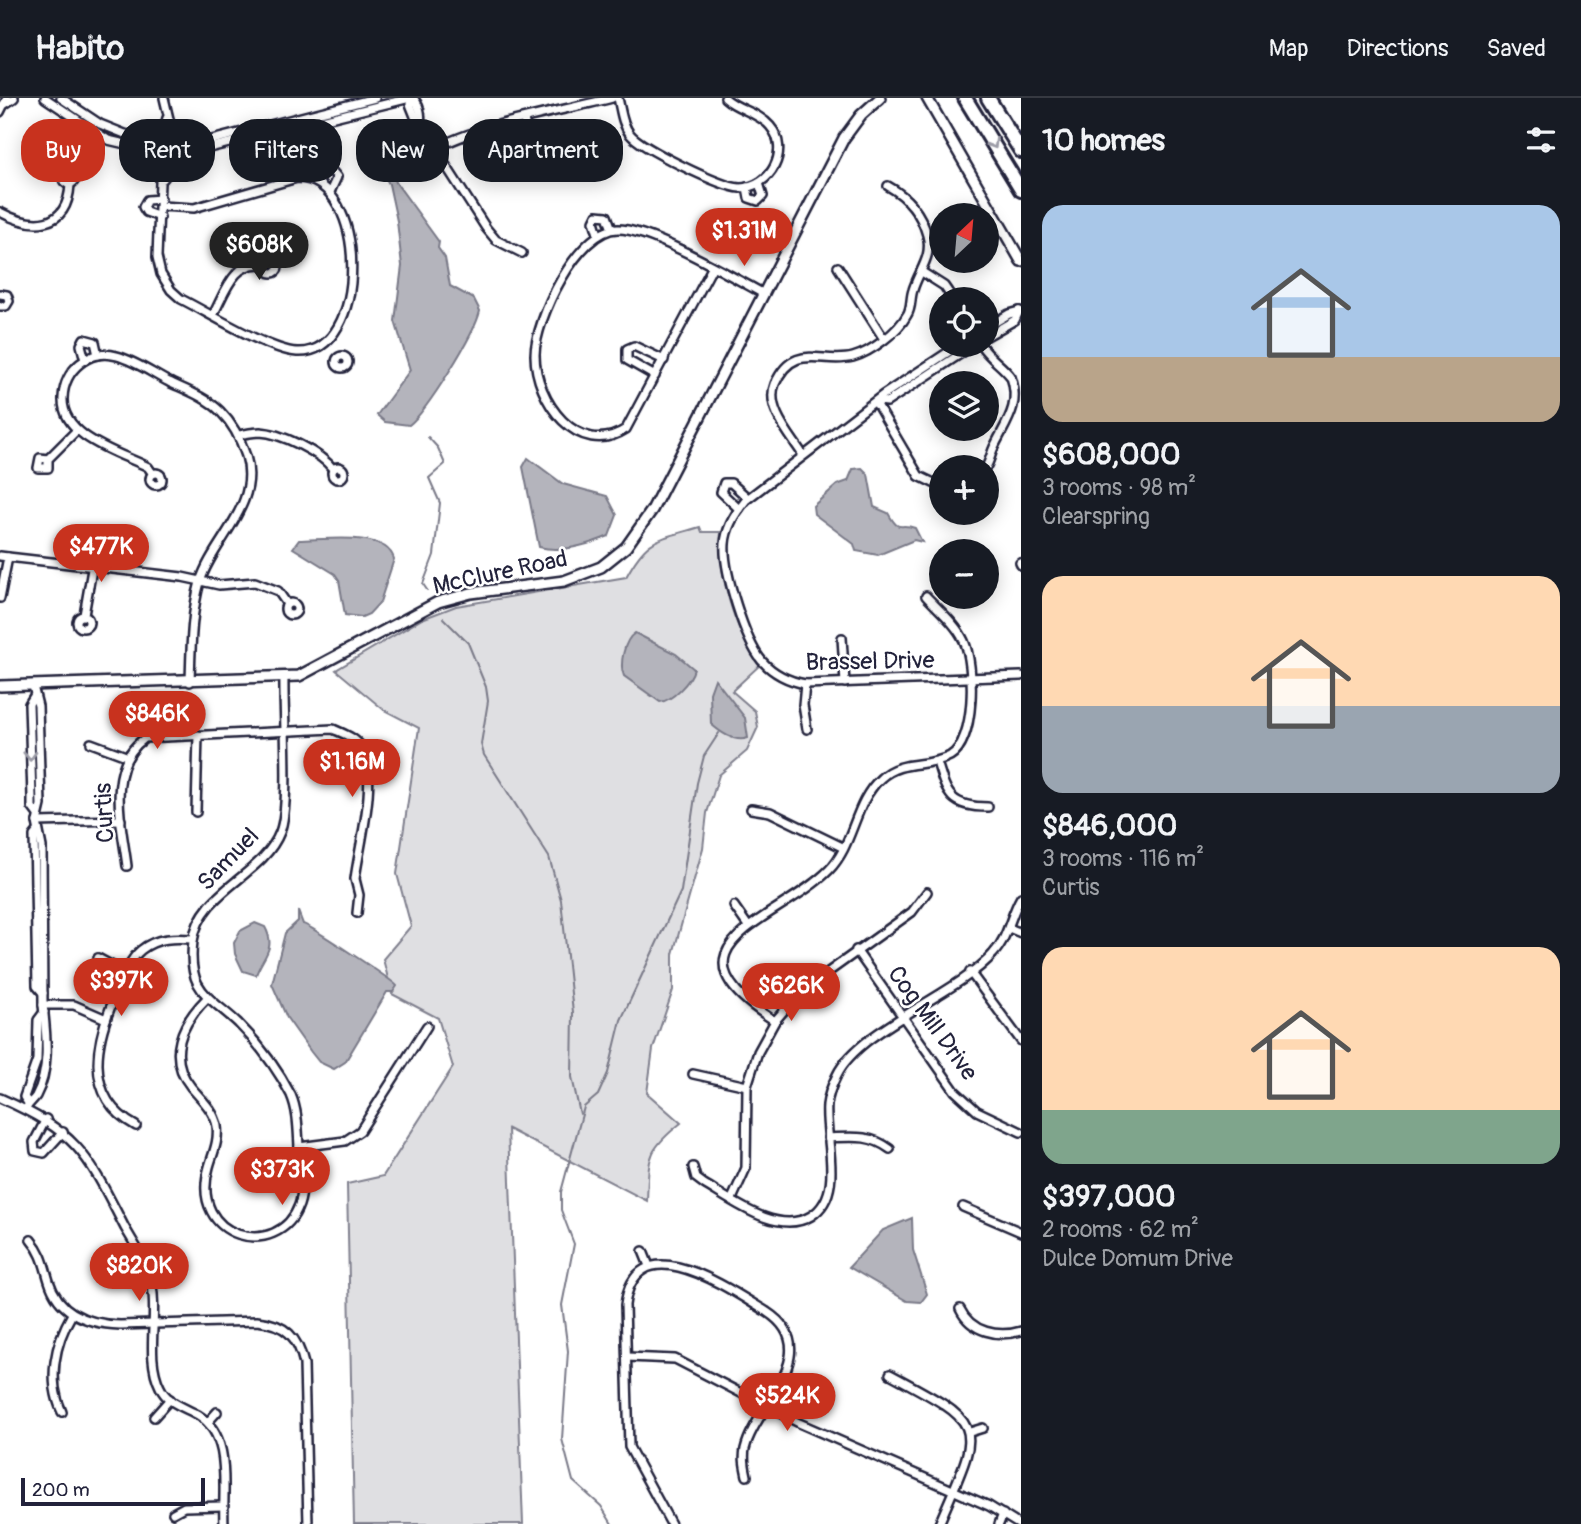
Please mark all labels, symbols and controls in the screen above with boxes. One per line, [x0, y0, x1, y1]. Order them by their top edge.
text: Habito [35, 28, 124, 69]
text: Map [1269, 34, 1309, 63]
text: Directions [1347, 34, 1448, 63]
text: Saved [1486, 34, 1546, 63]
chip: Buy [21, 119, 105, 182]
chip: Rent [119, 119, 215, 182]
chip: Filters [229, 119, 342, 182]
chip: New [356, 119, 449, 182]
chip: Apartment [463, 119, 623, 182]
icon: filters [1522, 121, 1560, 159]
text: 10 homes [1042, 122, 1165, 159]
one-way arrow [985, 136, 998, 149]
north arrow [929, 203, 999, 273]
map controls [929, 203, 999, 609]
pin: $1.31M [687, 208, 801, 268]
text: $1.31M [712, 216, 776, 245]
pin: $608K [210, 222, 308, 282]
text: $608K [225, 230, 293, 259]
icon: home [1238, 250, 1364, 376]
button: locate [929, 287, 999, 357]
button: layers [929, 371, 999, 441]
text: $608,000 [1042, 436, 1180, 473]
button: + [929, 455, 999, 525]
text: 3 rooms · 98 m² [1042, 473, 1196, 502]
text: Clearspring [1042, 502, 1150, 531]
pin: $477K [52, 524, 150, 584]
text: $477K [69, 532, 133, 561]
button: − [929, 539, 999, 609]
street label: McClure Road [430, 544, 570, 601]
icon: home [1238, 621, 1364, 747]
street label: Brassel Drive [805, 646, 935, 677]
pin: $846K [108, 692, 206, 751]
text: $846K [125, 699, 189, 728]
pin: $1.16M [295, 740, 409, 799]
text: $1.16M [319, 747, 385, 776]
one-way arrow [23, 751, 38, 762]
street label: Curtis [88, 782, 121, 844]
text: $846,000 [1042, 807, 1177, 844]
street label: Samuel [191, 822, 265, 897]
text: 3 rooms · 116 m² [1042, 844, 1204, 873]
text: Curtis [1042, 873, 1100, 902]
pin: $397K [72, 958, 170, 1018]
street label: Cog Mill Drive [881, 960, 984, 1086]
pin: $626K [742, 964, 840, 1023]
text: $397K [89, 966, 153, 995]
text: $626K [758, 971, 824, 1000]
icon: home [1238, 992, 1364, 1118]
pin: $373K [233, 1148, 331, 1207]
text: $373K [250, 1155, 314, 1184]
text: $397,000 [1042, 1178, 1175, 1215]
text: 2 rooms · 62 m² [1042, 1215, 1199, 1244]
pin: $820K [90, 1244, 188, 1303]
text: Dulce Domum Drive [1042, 1244, 1233, 1273]
text: $820K [106, 1251, 172, 1280]
pin: $524K [738, 1374, 836, 1433]
text: $524K [755, 1381, 820, 1410]
scale bar [21, 1475, 205, 1507]
text: 200 m [32, 1478, 90, 1502]

